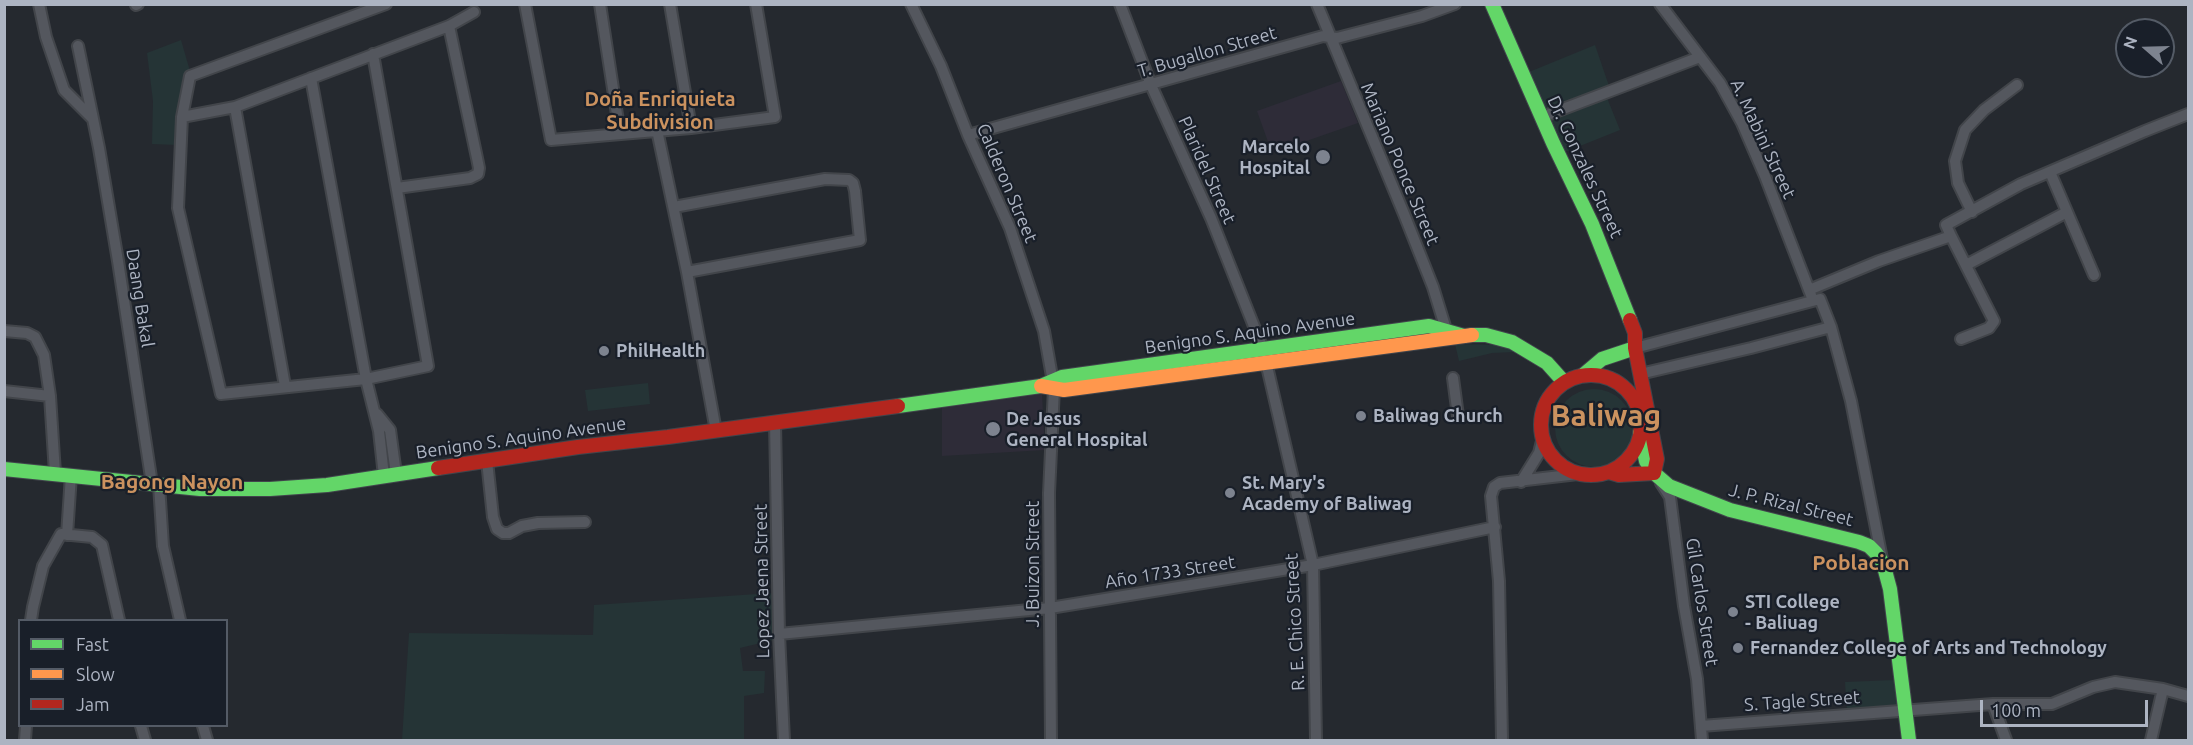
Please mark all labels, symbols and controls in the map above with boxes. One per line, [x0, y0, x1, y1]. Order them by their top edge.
north arrow [2115, 18, 2175, 78]
street label: T. Bugallon Street [1135, 22, 1279, 82]
text: N [2119, 34, 2140, 51]
street label: A. Mabini Street [1726, 76, 1800, 202]
street label: Mariano Ponce Street [1356, 80, 1444, 248]
district label: Doña Enriquieta Subdivision [584, 87, 736, 134]
street label: Dr. Gonzales Street [1543, 92, 1627, 242]
street label: Plaridel Street [1174, 113, 1240, 227]
street label: Calderon Street [972, 120, 1042, 246]
place label: Marcelo Hospital [1239, 136, 1310, 178]
marker: Marcelo Hospital [1314, 148, 1332, 166]
street label: Daang Bakal [122, 247, 158, 349]
street label: Benigno S. Aquino Avenue [1144, 308, 1356, 358]
place label: PhilHealth [616, 340, 705, 362]
marker: PhilHealth [597, 344, 611, 358]
district label: Baliwag [1551, 398, 1661, 434]
place label: Baliwag Church [1373, 405, 1503, 427]
place label: De Jesus General Hospital [1006, 408, 1147, 450]
marker: Baliwag Church [1354, 409, 1368, 423]
street label: Benigno S. Aquino Avenue [415, 413, 627, 463]
marker: De Jesus General Hospital [984, 420, 1002, 438]
district label: Bagong Nayon [101, 469, 243, 495]
place label: St. Mary's Academy of Baliwag [1242, 472, 1412, 514]
street label: J. P. Rizal Street [1727, 479, 1855, 531]
marker: St. Mary's Academy of Baliwag [1223, 486, 1237, 500]
street label: J. Buizon Street [1022, 501, 1044, 627]
street label: Lopez Jaena Street [750, 504, 774, 658]
street label: Gil Carlos Street [1681, 536, 1723, 668]
district label: Poblacion [1812, 550, 1910, 576]
street label: Año 1733 Street [1103, 551, 1237, 593]
street label: R. E. Chico Street [1281, 553, 1309, 691]
place label: STI College - Baliuag [1745, 591, 1840, 634]
marker: STI College - Baliuag [1726, 605, 1740, 619]
legend [18, 619, 228, 727]
text: Fast [76, 634, 109, 654]
place label: Fernandez College of Arts and Technology [1750, 637, 2107, 659]
marker: Fernandez College of Arts and Technology [1731, 641, 1745, 655]
text: Slow [76, 664, 115, 684]
street label: S. Tagle Street [1743, 686, 1861, 716]
scale bar [1983, 688, 2151, 726]
text: Jam [76, 694, 110, 714]
text: 100 m [1991, 700, 2041, 720]

